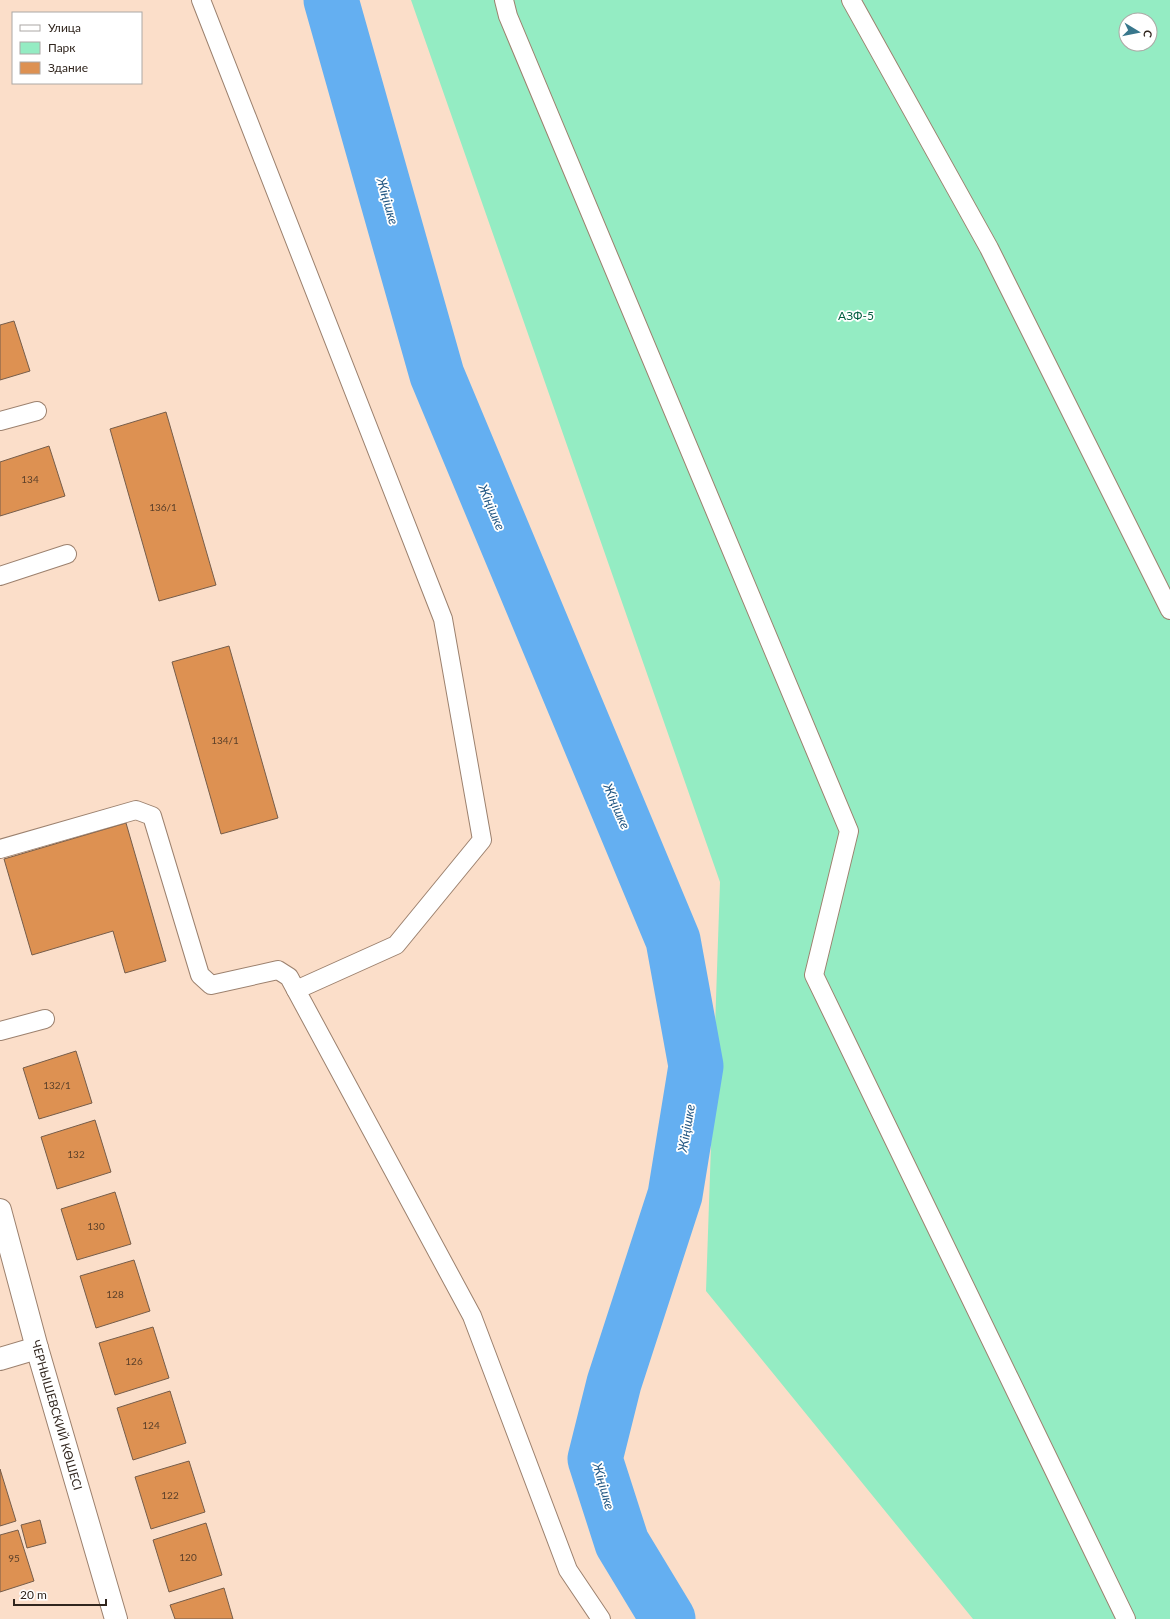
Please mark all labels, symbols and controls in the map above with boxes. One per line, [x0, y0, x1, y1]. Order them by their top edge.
legend [12, 12, 142, 84]
north arrow [1118, 12, 1158, 52]
text: Улица [48, 20, 81, 35]
text: С [1141, 29, 1155, 39]
text: Парк [48, 40, 76, 55]
text: Здание [48, 60, 88, 75]
water label: Жіңішке [373, 175, 402, 226]
park label: АЗФ-5 [838, 308, 874, 323]
house number: 134 [21, 473, 39, 485]
water label: Жіңішке [475, 481, 509, 532]
house number: 136/1 [149, 501, 177, 513]
house number: 134/1 [211, 734, 239, 746]
water label: Жіңішке [600, 780, 634, 831]
house number: 132/1 [43, 1079, 71, 1091]
water label: Жіңішке [674, 1103, 698, 1154]
house number: 132 [67, 1148, 85, 1160]
house number: 130 [87, 1220, 105, 1232]
house number: 128 [106, 1288, 124, 1300]
street label: ЧЕРНЫШЕВСКИЙ КӨШЕСІ [28, 1338, 86, 1492]
house number: 126 [125, 1355, 143, 1367]
house number: 124 [142, 1419, 160, 1431]
water label: Жіңішке [589, 1460, 618, 1511]
house number: 122 [161, 1489, 179, 1501]
house number: 120 [179, 1551, 197, 1563]
house number: 95 [8, 1552, 20, 1564]
scale bar [14, 1581, 106, 1607]
text: 20 m [20, 1587, 47, 1602]

